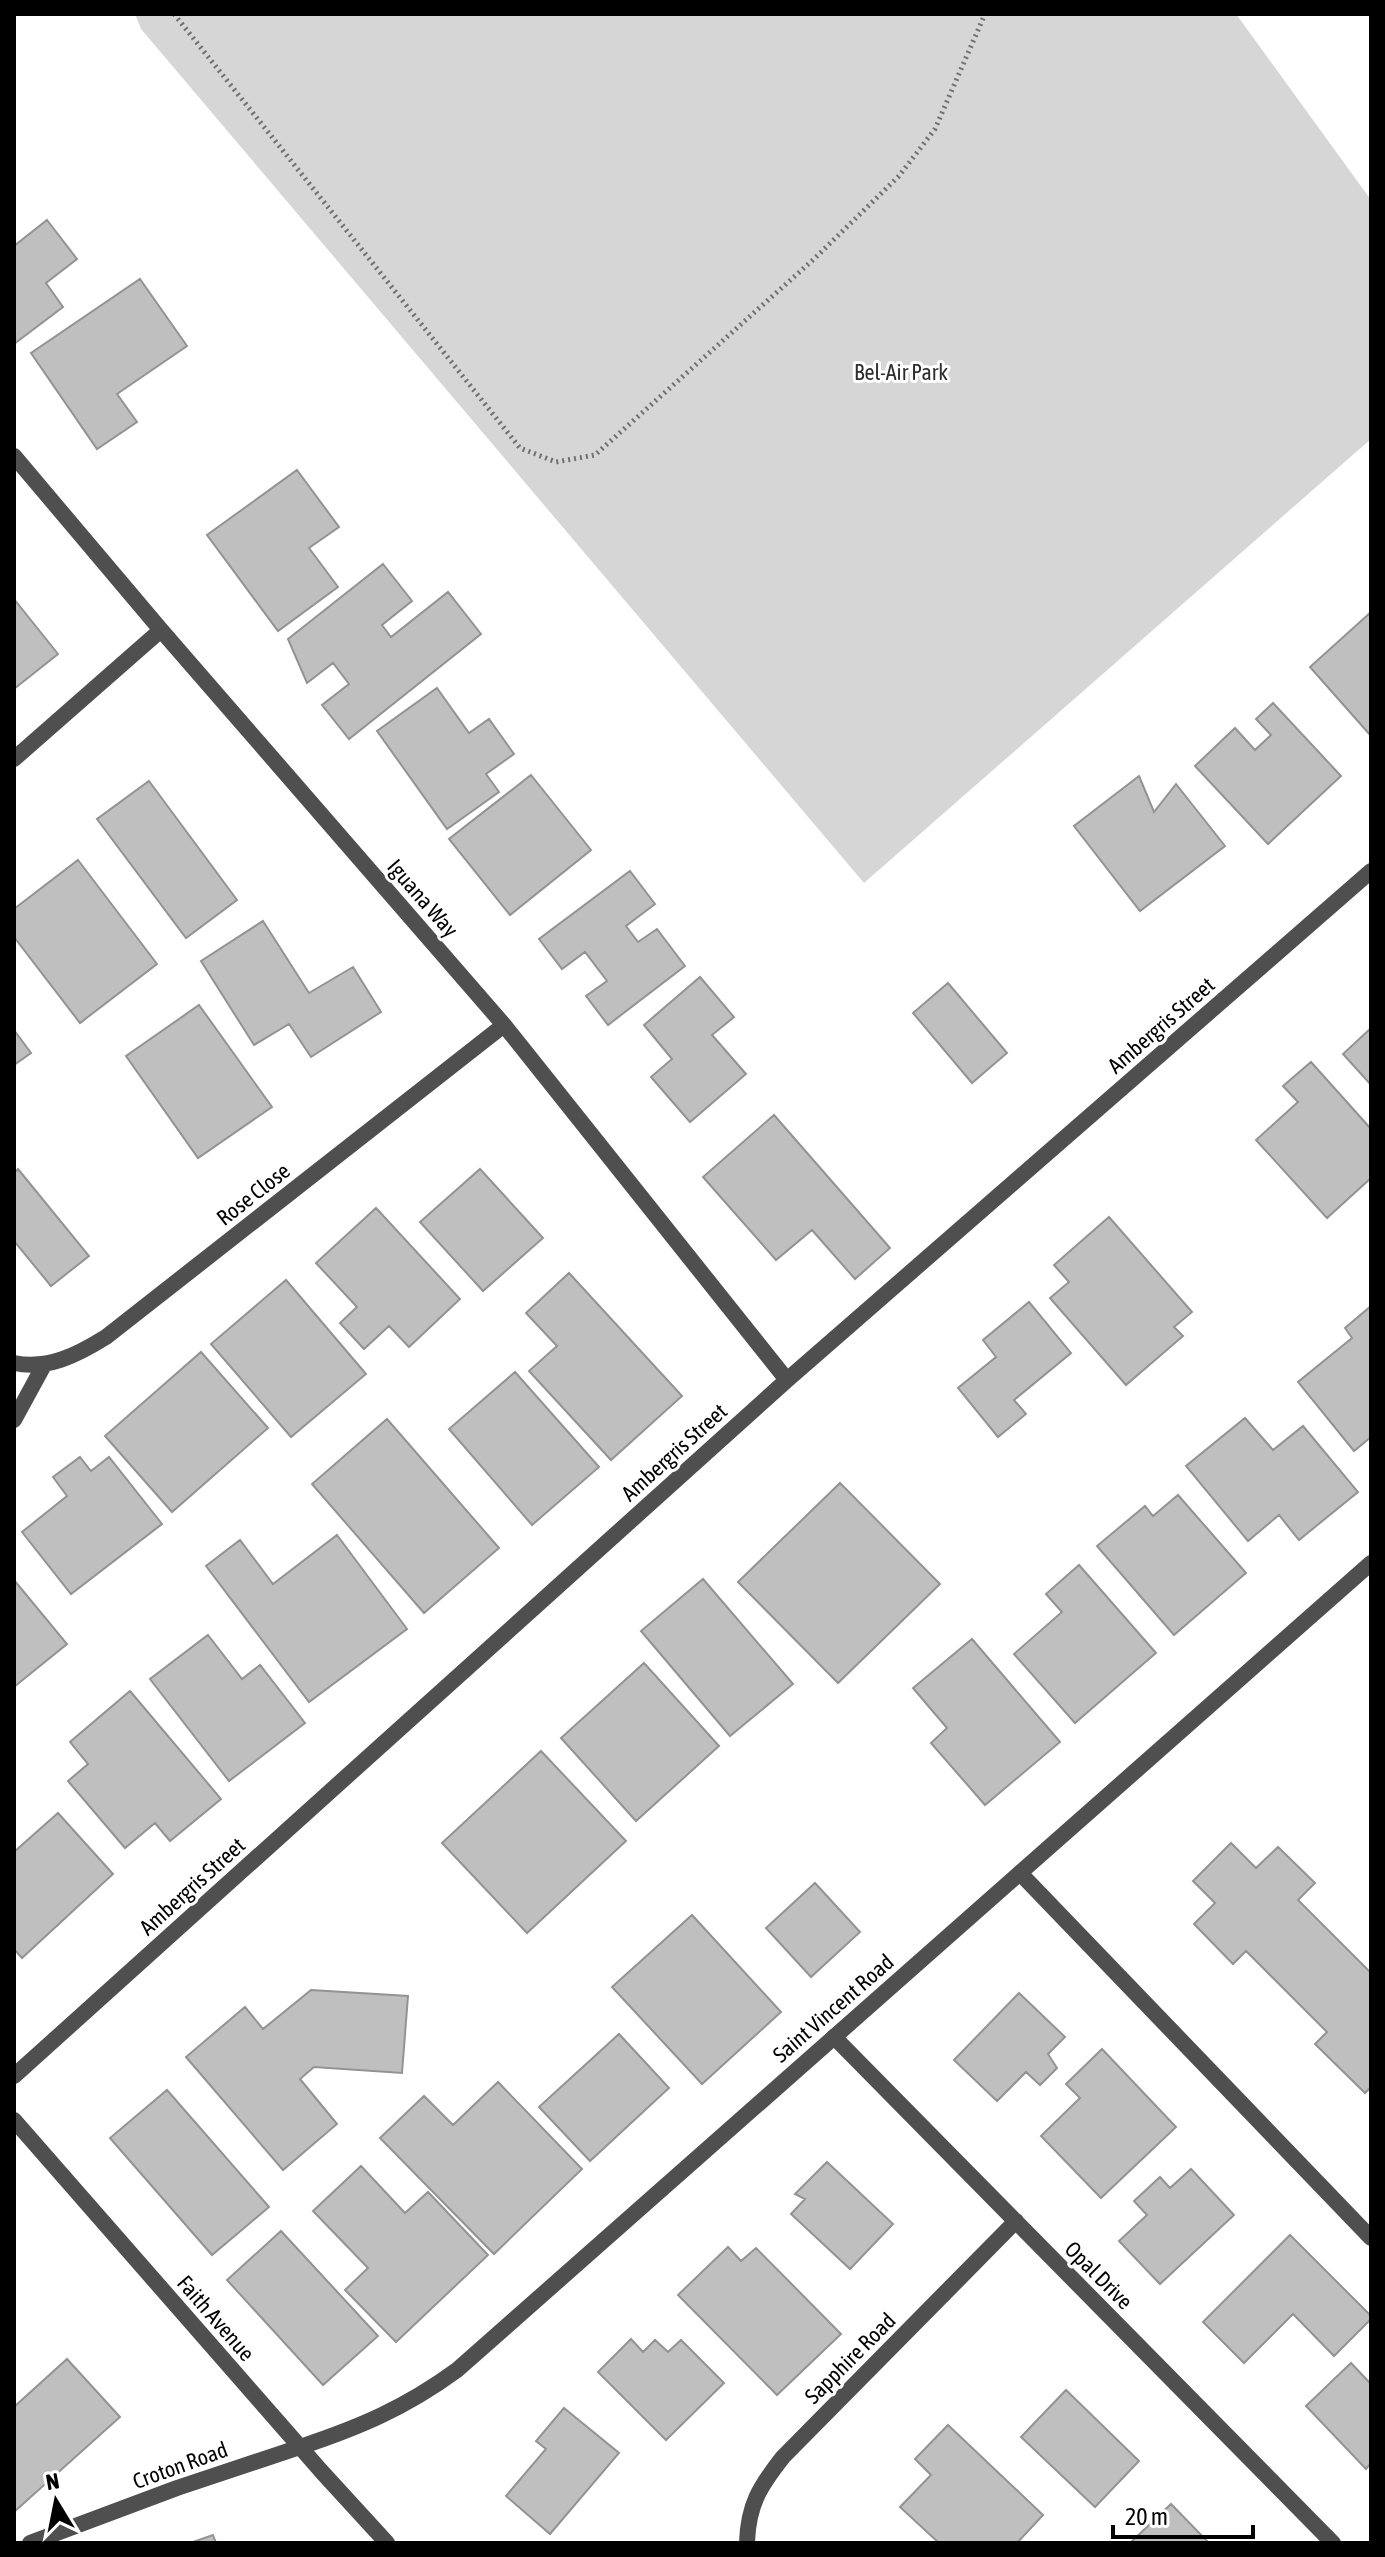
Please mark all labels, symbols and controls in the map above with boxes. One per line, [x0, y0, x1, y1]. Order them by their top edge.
park label: Bel-Air Park [854, 359, 948, 385]
street label: Iguana Way [382, 854, 464, 942]
street label: Ambergris Street [1102, 972, 1220, 1078]
street label: Rose Close [211, 1157, 295, 1231]
street label: Ambergris Street [616, 1398, 732, 1506]
street label: Ambergris Street [134, 1832, 250, 1940]
street label: Saint Vincent Road [767, 1949, 899, 2067]
street label: Opal Drive [1060, 2236, 1138, 2314]
street label: Faith Avenue [172, 2270, 260, 2366]
street label: Sapphire Road [799, 2307, 901, 2409]
street label: Croton Road [129, 2436, 231, 2494]
north arrow [16, 2461, 96, 2541]
text: N [44, 2467, 61, 2495]
scale bar [1113, 2489, 1253, 2539]
text: 20 m [1125, 2503, 1168, 2530]

